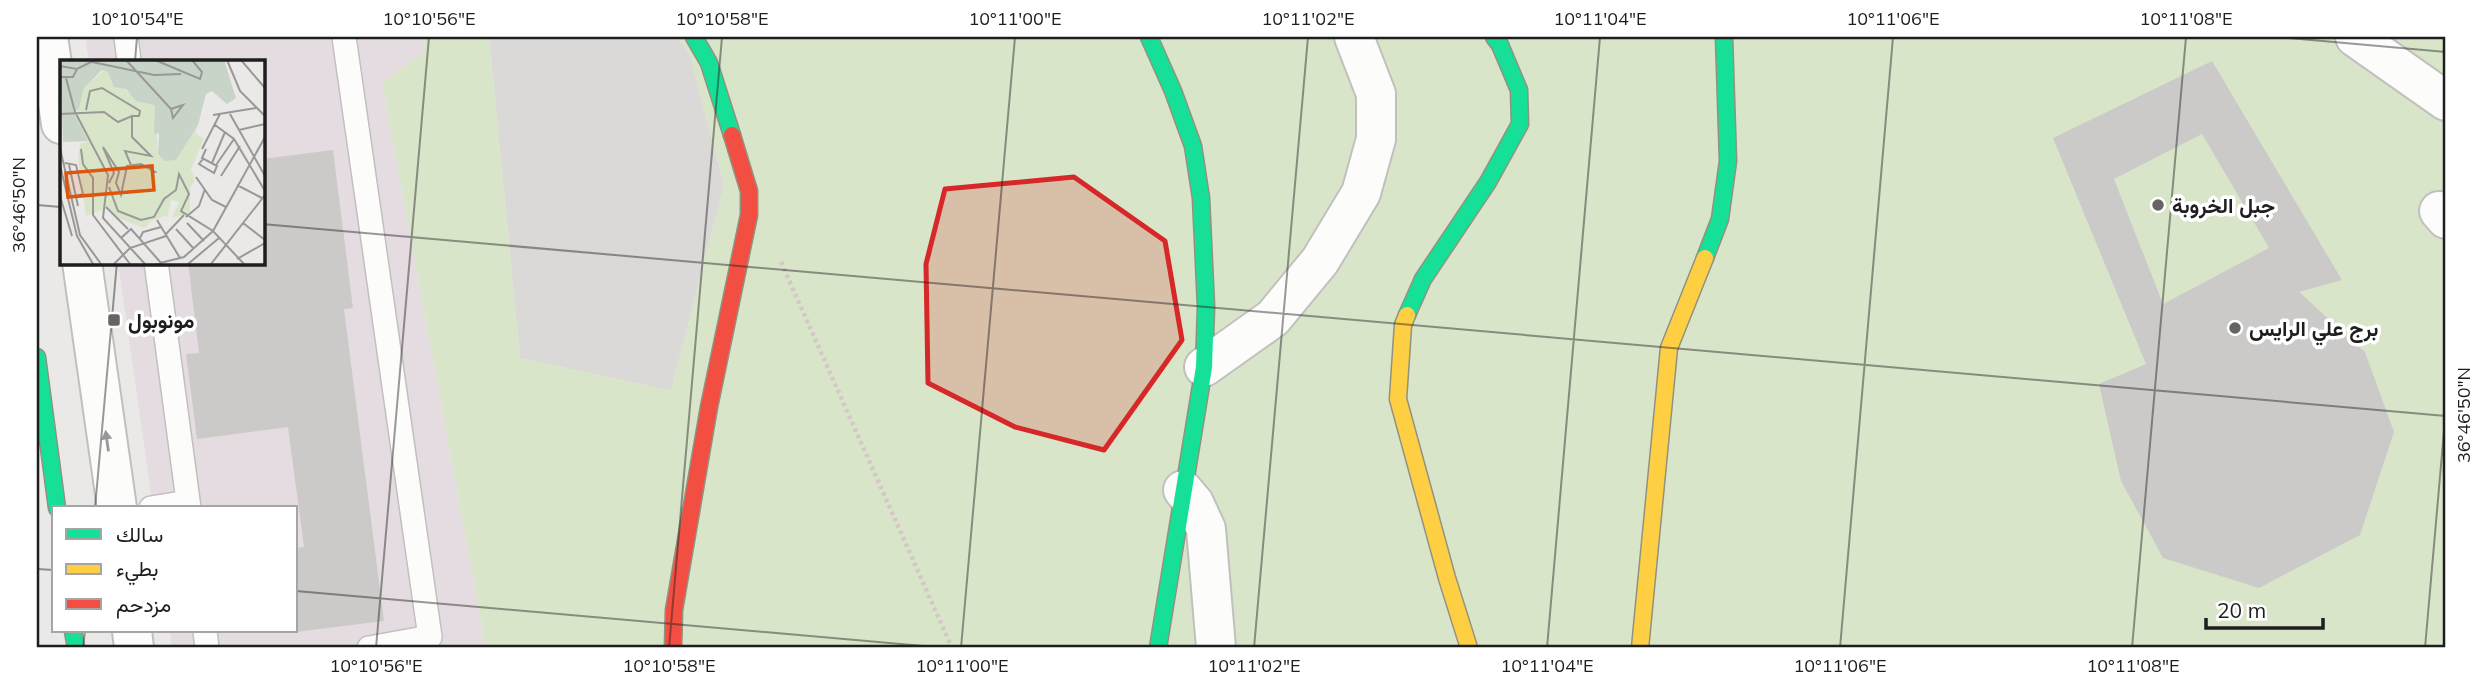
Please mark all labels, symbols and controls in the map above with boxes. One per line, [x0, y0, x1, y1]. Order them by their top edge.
text: 10°10'54"E [90, 7, 184, 30]
text: 10°10'56"E [382, 7, 476, 30]
text: 10°10'58"E [675, 7, 769, 30]
text: 10°11'00"E [968, 7, 1062, 30]
text: 10°11'02"E [1261, 7, 1355, 30]
text: 10°11'04"E [1553, 7, 1647, 30]
text: 10°11'06"E [1846, 7, 1940, 30]
text: 10°11'08"E [2139, 7, 2233, 30]
inset map [60, 60, 264, 264]
text: 36°46'50"N [7, 157, 30, 253]
place label: جبل الخروبة [2172, 192, 2275, 219]
marker: جبل الخروبة [2150, 197, 2166, 213]
place label: مونوبول [128, 307, 194, 334]
marker: مونوبول [106, 312, 122, 328]
place label: برج علي الرايس [2249, 315, 2378, 346]
marker: برج علي الرايس [2227, 320, 2243, 336]
text: 36°46'50"N [2452, 367, 2475, 463]
one-way arrow [101, 430, 112, 452]
legend [52, 506, 298, 632]
text: سالك [116, 521, 163, 547]
text: بطيء [116, 555, 159, 586]
scale bar [2206, 587, 2324, 631]
text: مزدحم [116, 591, 171, 619]
text: 20 m [2217, 597, 2266, 623]
text: 10°10'56"E [329, 654, 423, 677]
text: 10°10'58"E [622, 654, 716, 677]
text: 10°11'00"E [915, 654, 1009, 677]
text: 10°11'02"E [1207, 654, 1301, 677]
text: 10°11'04"E [1500, 654, 1594, 677]
text: 10°11'06"E [1793, 654, 1887, 677]
text: 10°11'08"E [2086, 654, 2180, 677]

